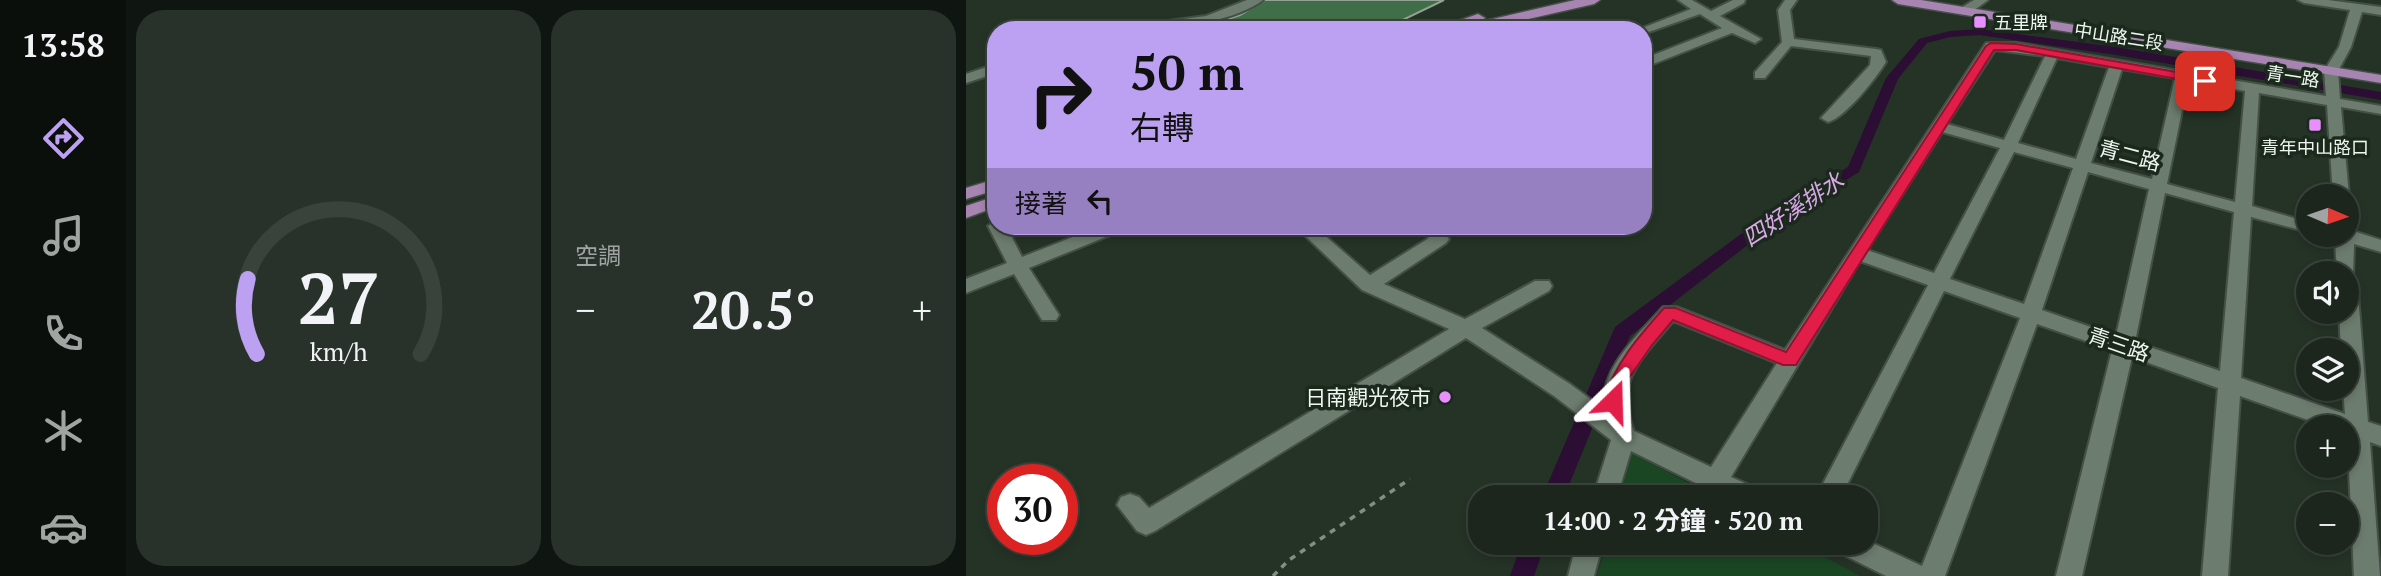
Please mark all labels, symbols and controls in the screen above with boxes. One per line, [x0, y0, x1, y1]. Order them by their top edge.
place label: 五里牌 [1994, 10, 2048, 34]
marker: 五里牌 [1972, 14, 1988, 30]
street label: 中山路二段 [2073, 17, 2165, 55]
text: 13:58 [21, 24, 105, 66]
text: 50 m [1130, 39, 1244, 104]
icon: right [1015, 49, 1106, 140]
pin [2175, 51, 2235, 111]
street label: 青一路 [2264, 60, 2322, 92]
icon: arrive [2186, 62, 2224, 100]
text: 右轉 [1130, 106, 1194, 148]
icon: directions [39, 114, 88, 163]
marker: 青年中山路口 [2307, 117, 2323, 133]
street label: 青二路 [2096, 133, 2164, 177]
place label: 青年中山路口 [2261, 135, 2369, 159]
water label: 四好溪排水 [1736, 164, 1851, 253]
icon: left [1081, 182, 1119, 220]
north arrow [2296, 184, 2359, 247]
map controls [2296, 184, 2359, 555]
text: 接著 [1015, 186, 1067, 220]
icon: music [39, 211, 88, 260]
text: 空調 [575, 240, 621, 271]
text: 27 [297, 248, 380, 345]
button: sound [2296, 261, 2359, 324]
text: 20.5° [691, 275, 816, 344]
text: − [575, 285, 595, 335]
text: + [912, 285, 932, 335]
icon: phone [39, 309, 88, 358]
street label: 青三路 [2085, 321, 2153, 367]
text: km/h [310, 335, 368, 368]
button: layers [2296, 338, 2359, 401]
position arrow [1576, 364, 1650, 438]
place label: 日南觀光夜市 [1305, 383, 1431, 411]
marker: 日南觀光夜市 [1437, 389, 1453, 405]
icon: climate [39, 406, 88, 455]
button: + [2296, 415, 2359, 478]
speed limit sign: 30 [987, 464, 1078, 555]
button: − [2296, 492, 2359, 555]
icon: car [39, 503, 88, 552]
text: 14:00 · 2 分鐘 · 520 m [1543, 503, 1803, 537]

